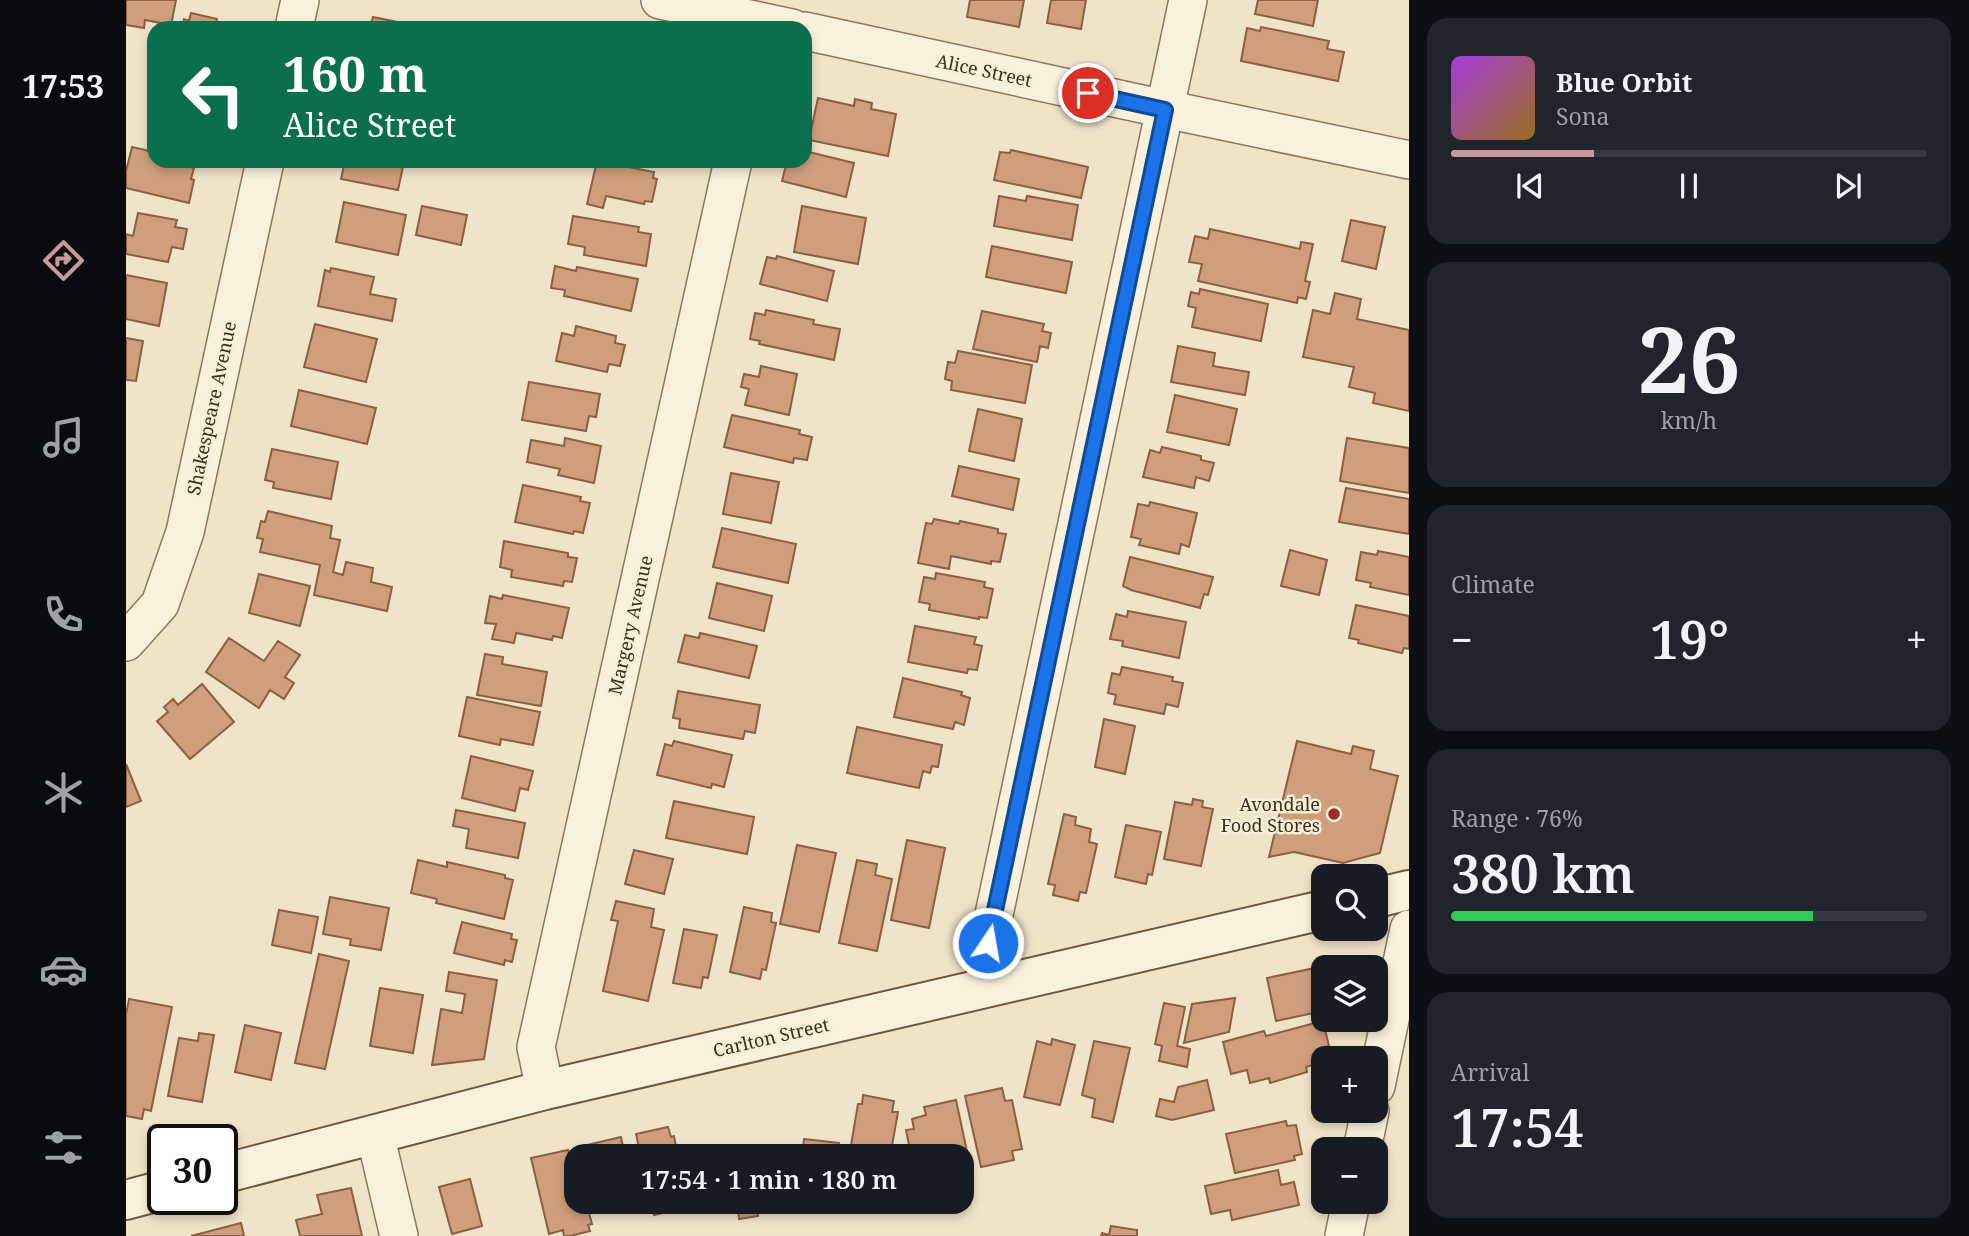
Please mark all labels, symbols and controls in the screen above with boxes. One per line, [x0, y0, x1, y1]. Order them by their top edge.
text: 160 m [283, 40, 427, 106]
street label: Alice Street [934, 48, 1034, 92]
icon: left [168, 49, 259, 140]
pin [1058, 63, 1118, 123]
text: 17:53 [22, 64, 104, 107]
text: Blue Orbit [1556, 64, 1692, 100]
icon: arrive [1069, 74, 1107, 112]
text: Sona [1556, 100, 1610, 132]
text: Alice Street [283, 103, 456, 146]
icon: previous [1511, 167, 1549, 205]
icon: pause [1670, 167, 1708, 205]
icon: next [1829, 167, 1867, 205]
icon: directions [39, 236, 88, 285]
text: 26 [1638, 296, 1740, 420]
street label: Shakespeare Avenue [181, 319, 241, 497]
text: km/h [1661, 404, 1717, 436]
icon: music [39, 413, 88, 462]
street label: Margery Avenue [602, 553, 658, 697]
text: Climate [1451, 568, 1535, 600]
icon: phone [39, 590, 88, 639]
text: 19° [1650, 603, 1729, 674]
text: − [1451, 613, 1473, 665]
text: + [1906, 613, 1927, 665]
icon: climate [39, 768, 88, 817]
place label: Avondale Food Stores [1221, 792, 1320, 837]
text: Range · 76% [1451, 802, 1583, 834]
marker: Avondale Food Stores [1326, 806, 1342, 822]
text: 380 km [1451, 837, 1635, 908]
map controls [1311, 864, 1388, 1214]
button: search [1311, 864, 1388, 941]
position arrow [951, 906, 1025, 980]
icon: car [39, 945, 88, 994]
button: layers [1311, 955, 1388, 1032]
street label: Carlton Street [711, 1012, 831, 1062]
button: + [1311, 1046, 1388, 1123]
text: Arrival [1451, 1056, 1530, 1088]
text: 17:54 [1451, 1091, 1584, 1162]
icon: filters [39, 1123, 88, 1172]
speed limit sign: 30 [147, 1124, 238, 1215]
button: − [1311, 1137, 1388, 1214]
text: 17:54 · 1 min · 180 m [641, 1161, 897, 1197]

